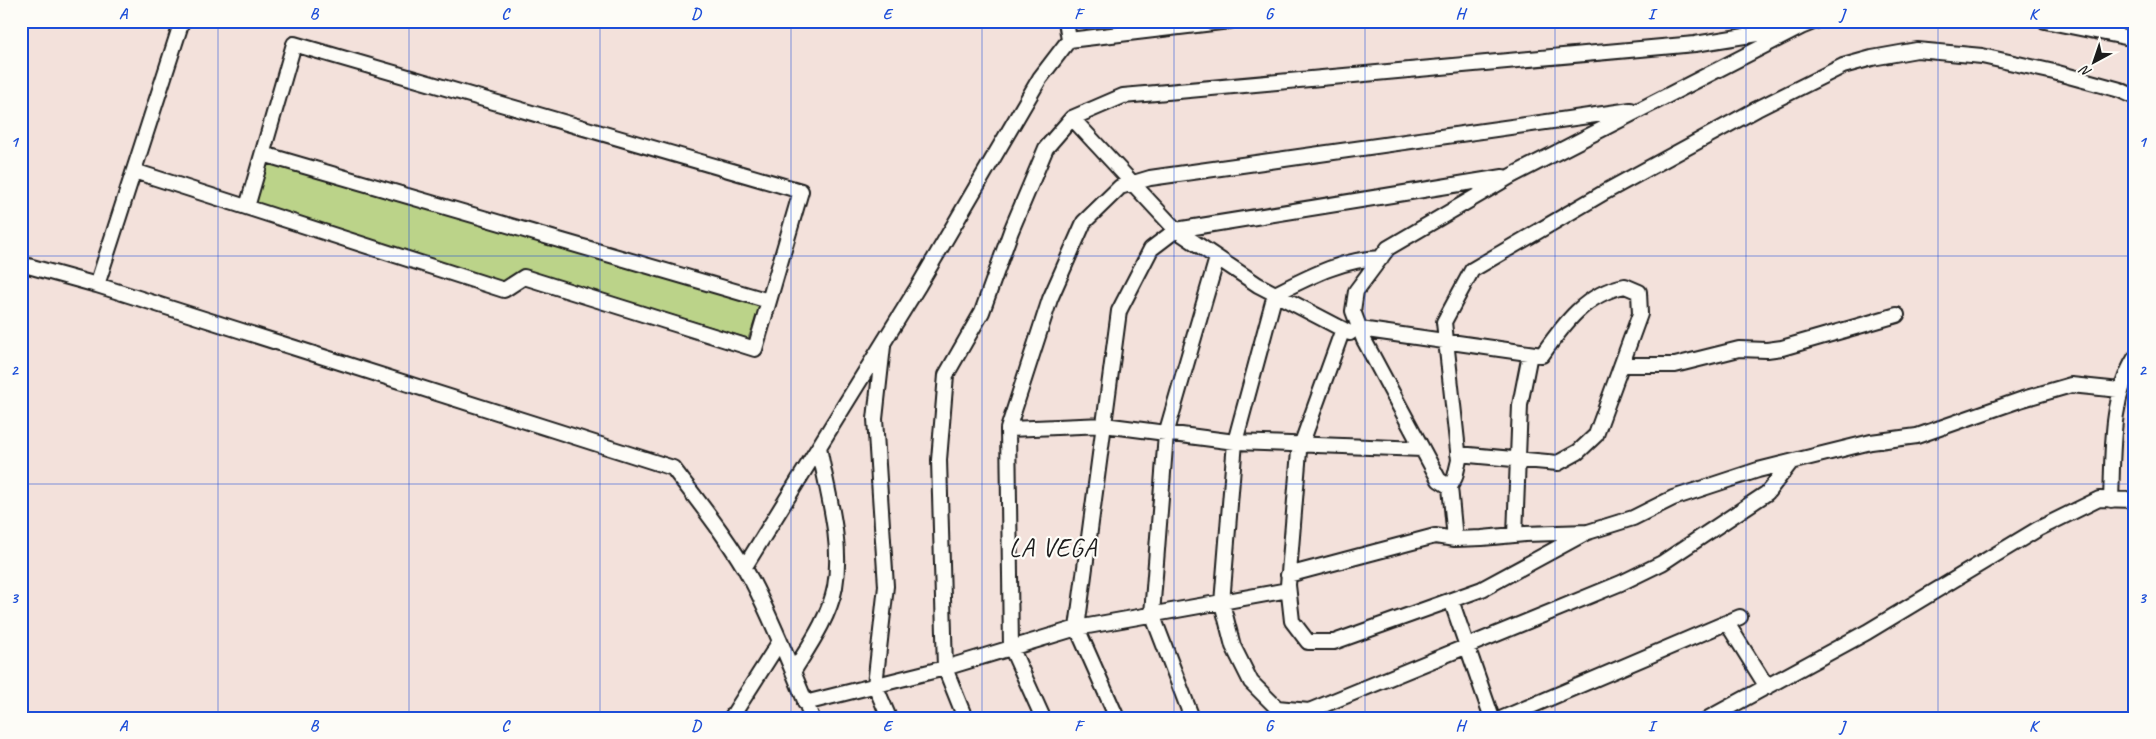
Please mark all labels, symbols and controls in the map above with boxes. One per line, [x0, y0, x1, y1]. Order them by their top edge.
text: A [119, 4, 129, 24]
text: B [310, 4, 320, 24]
text: C [501, 4, 511, 24]
text: D [691, 4, 702, 24]
text: E [883, 4, 894, 24]
text: F [1074, 4, 1085, 24]
text: G [1265, 4, 1275, 24]
text: H [1455, 4, 1467, 24]
text: I [1648, 4, 1658, 24]
text: J [1838, 4, 1847, 24]
text: K [2029, 4, 2041, 24]
north arrow [2068, 38, 2118, 88]
text: N [2075, 61, 2095, 81]
text: 1 [10, 132, 19, 152]
text: 1 [2138, 132, 2147, 152]
text: 2 [10, 360, 19, 380]
text: 2 [2138, 360, 2147, 380]
district label: LA VEGA [1009, 531, 1098, 564]
text: 3 [10, 588, 19, 608]
text: 3 [2138, 588, 2147, 608]
text: A [119, 716, 129, 736]
text: B [310, 716, 320, 736]
text: C [501, 716, 511, 736]
text: D [691, 716, 702, 736]
text: E [883, 716, 894, 736]
text: F [1074, 716, 1085, 736]
text: G [1265, 716, 1275, 736]
text: H [1455, 716, 1467, 736]
text: I [1648, 716, 1658, 736]
text: J [1838, 716, 1847, 736]
text: K [2029, 716, 2041, 736]

